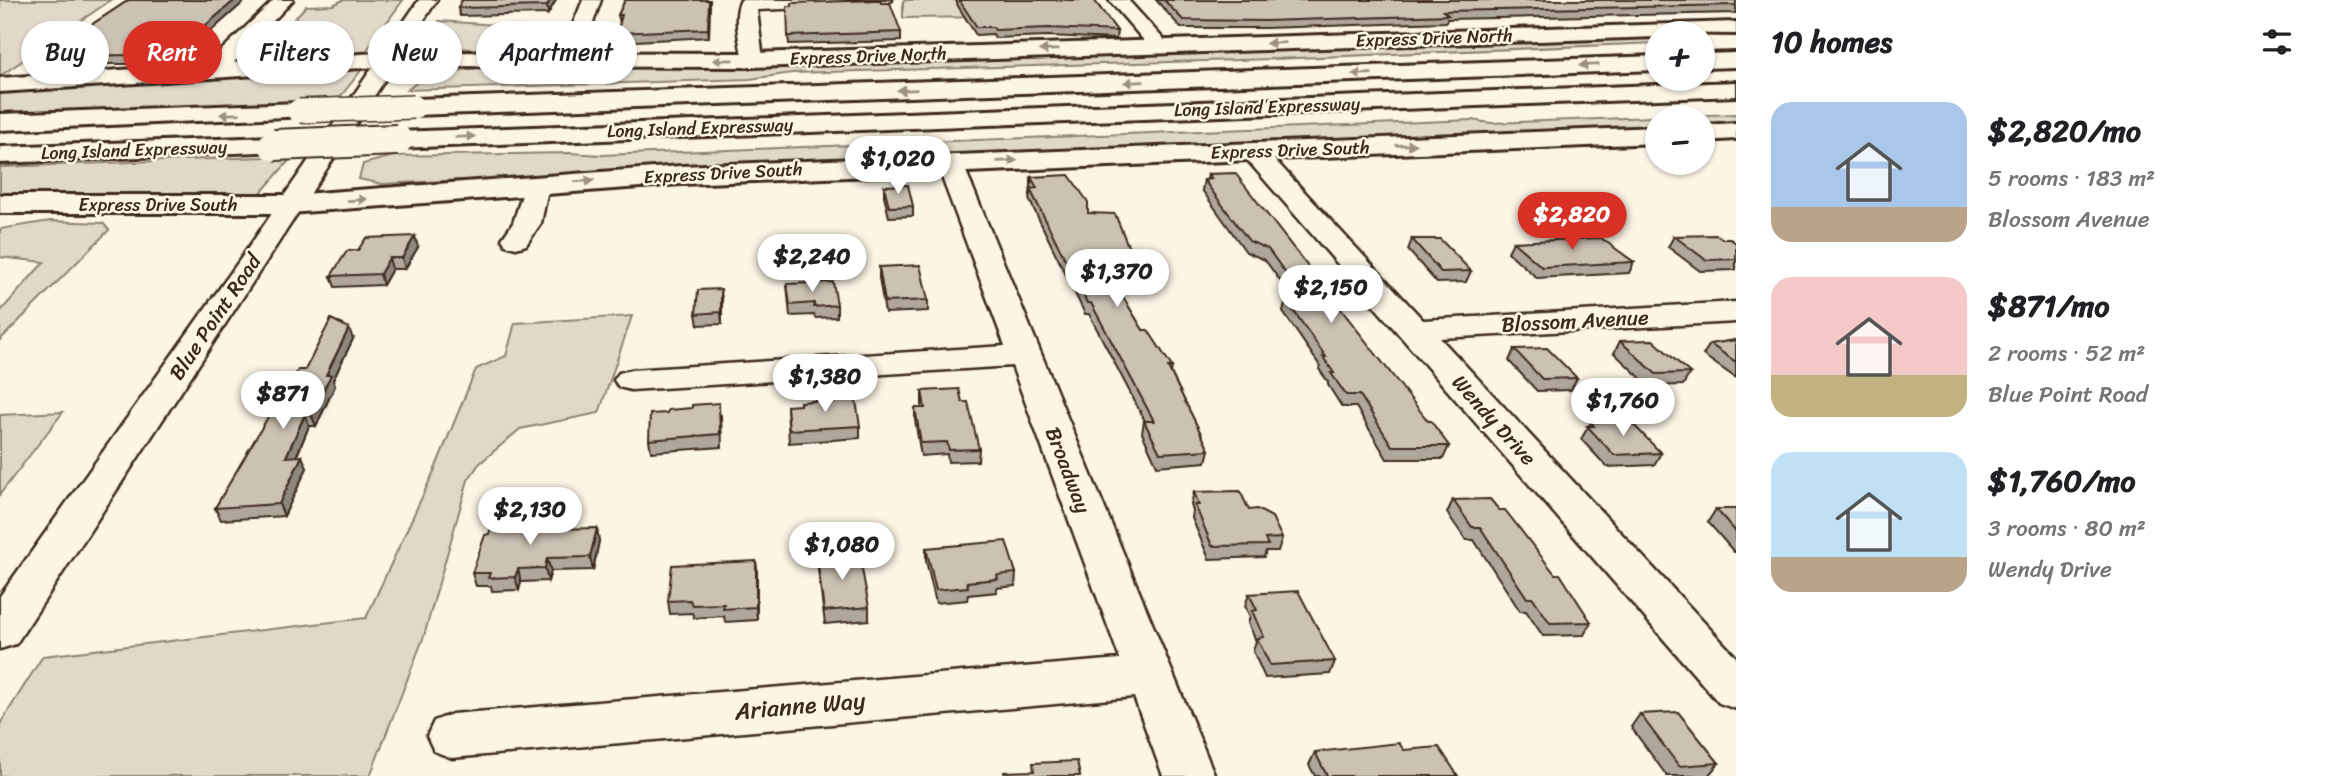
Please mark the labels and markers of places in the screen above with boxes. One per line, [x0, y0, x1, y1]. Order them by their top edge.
pin: $1,020 [841, 136, 955, 196]
pin: $2,820 [1515, 192, 1629, 252]
pin: $2,240 [755, 234, 869, 294]
pin: $1,370 [1060, 250, 1174, 309]
pin: $2,150 [1274, 266, 1388, 325]
pin: $1,380 [768, 354, 882, 414]
pin: $871 [242, 372, 324, 431]
pin: $1,760 [1566, 378, 1680, 438]
pin: $2,130 [473, 488, 587, 547]
pin: $1,080 [785, 522, 899, 582]

